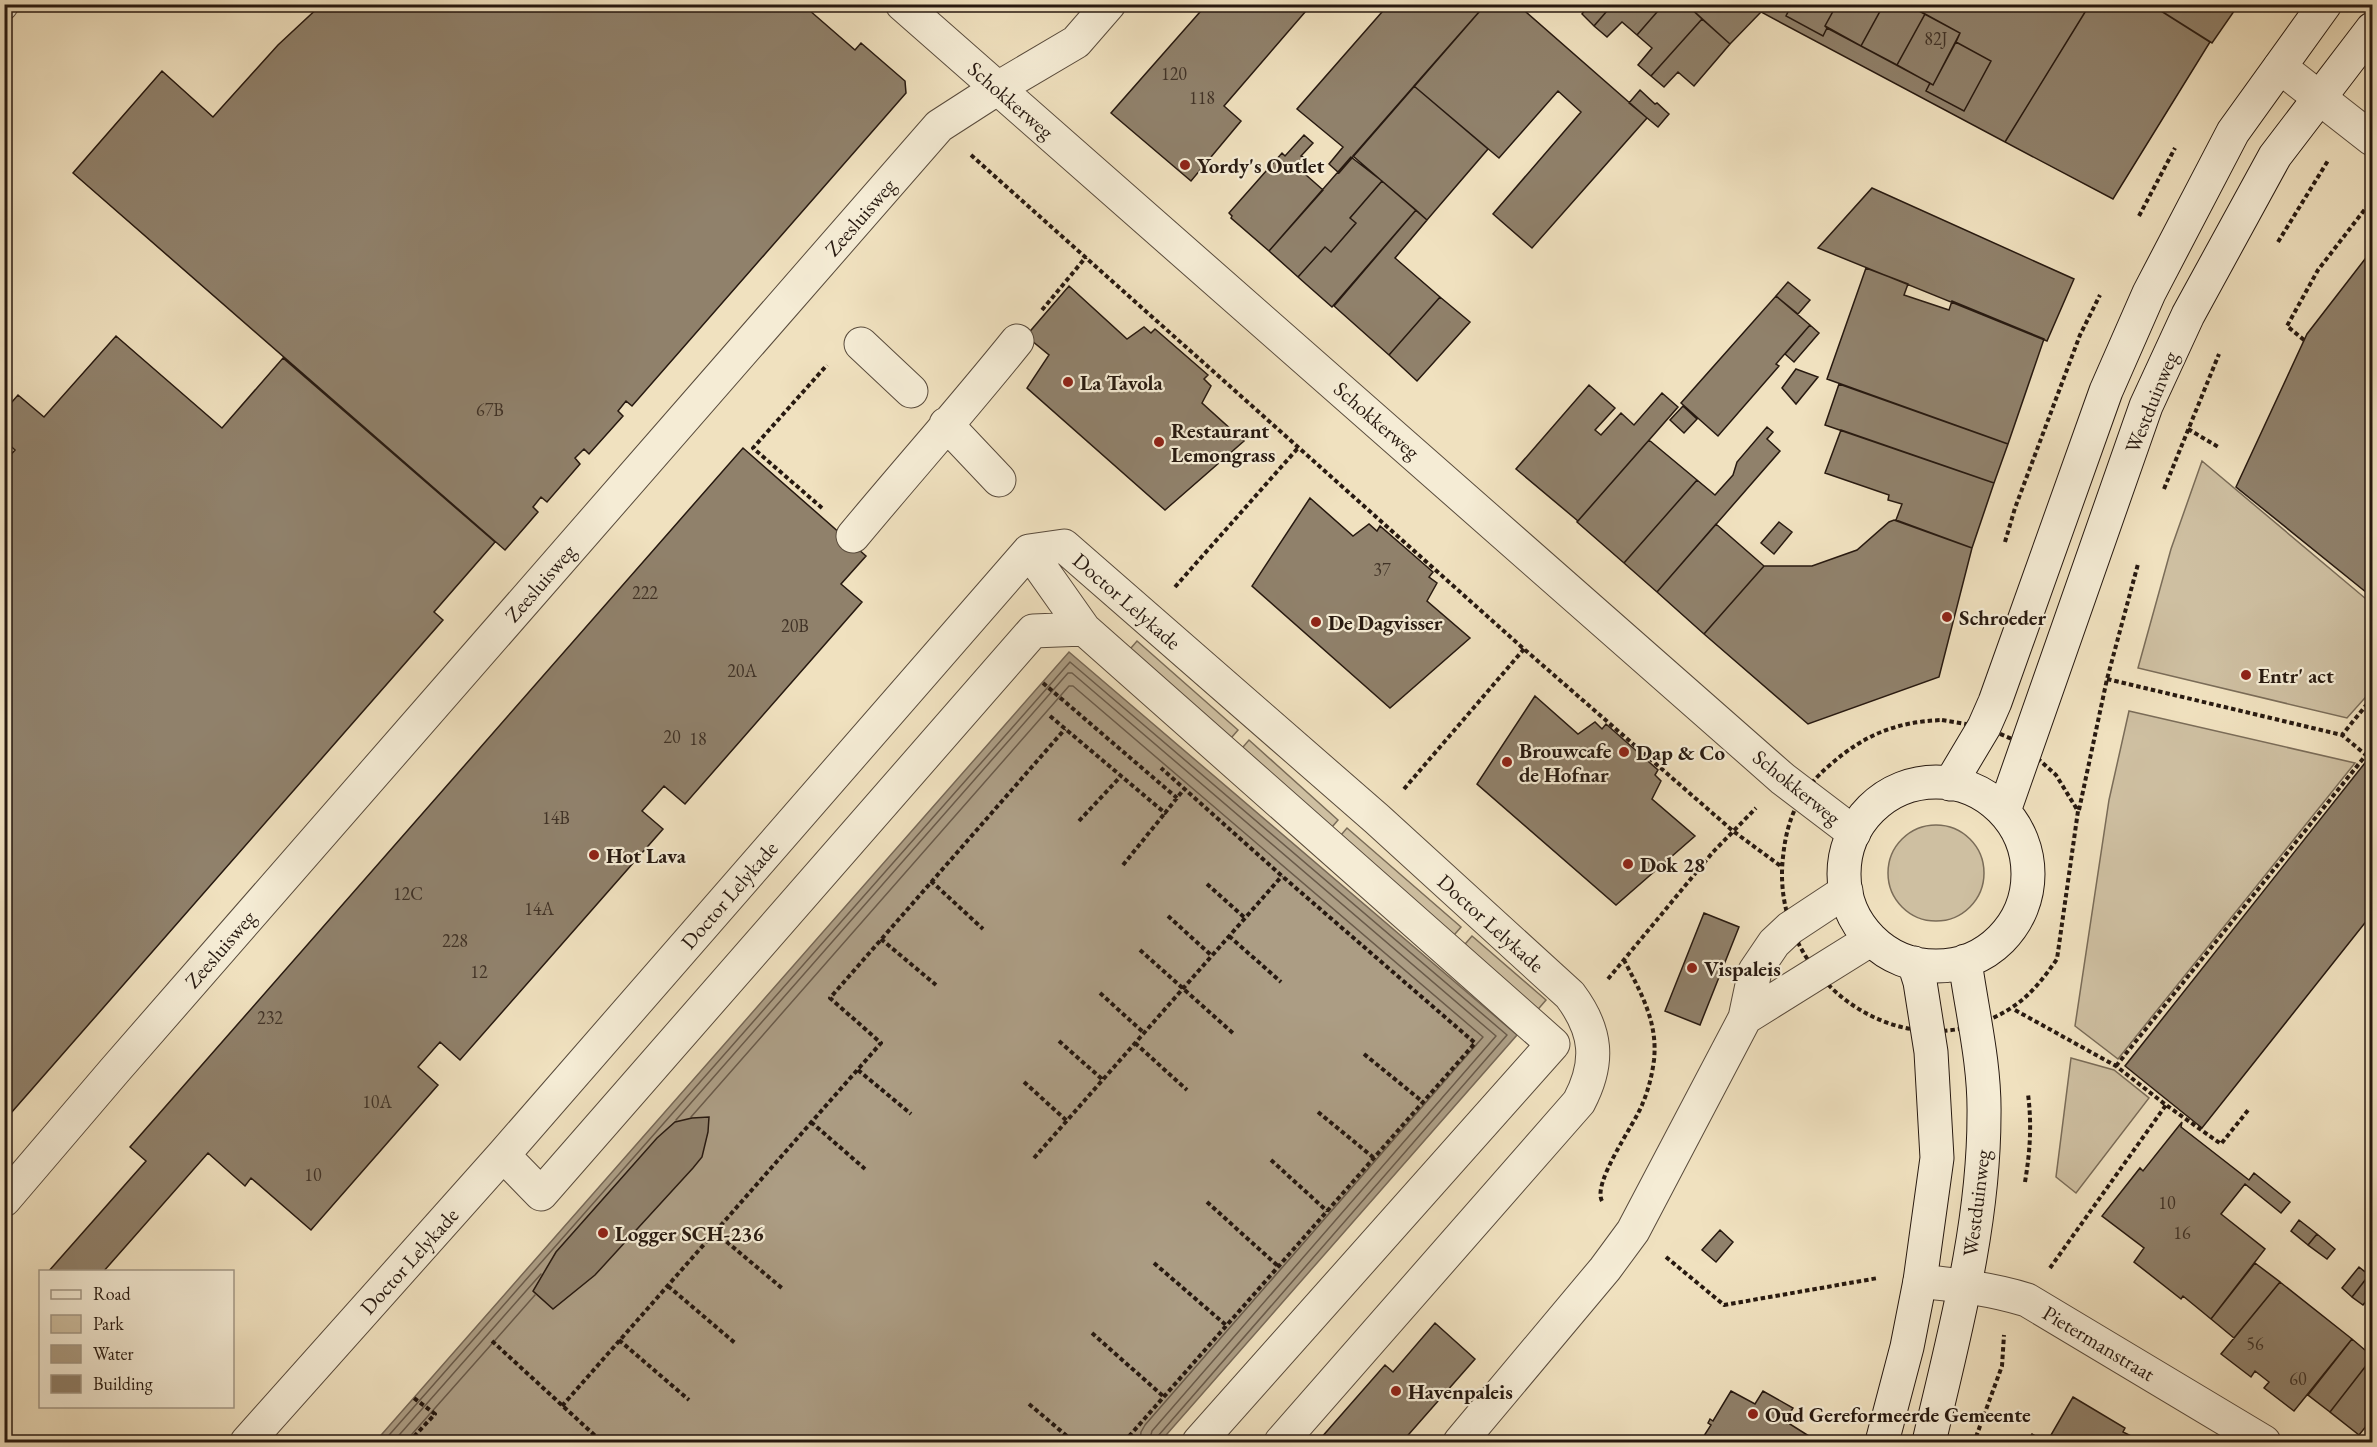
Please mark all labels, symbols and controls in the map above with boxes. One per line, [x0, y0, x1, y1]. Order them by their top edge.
house number: 82J [1924, 27, 1948, 50]
street label: Schokkerweg [962, 55, 1060, 145]
house number: 120 [1161, 62, 1187, 85]
house number: 118 [1189, 86, 1215, 109]
place label: Yordy's Outlet [1197, 152, 1324, 179]
marker: Yordy's Outlet [1178, 158, 1192, 172]
street label: Zeesluisweg [819, 172, 902, 262]
street label: Westduinweg [2118, 346, 2184, 457]
place label: La Tavola [1080, 369, 1164, 396]
marker: La Tavola [1061, 375, 1075, 389]
street label: Schokkerweg [1328, 375, 1426, 465]
house number: 67B [476, 398, 504, 421]
place label: Restaurant Lemongrass [1171, 417, 1275, 468]
marker: Restaurant Lemongrass [1152, 435, 1166, 449]
street label: Zeesluisweg [499, 538, 582, 628]
street label: Doctor Lelykade [1067, 547, 1187, 655]
house number: 37 [1373, 558, 1391, 581]
house number: 222 [632, 581, 658, 604]
place label: Schroeder [1959, 604, 2047, 631]
place label: De Dagvisser [1328, 609, 1443, 636]
marker: Schroeder [1940, 610, 1954, 624]
house number: 20B [781, 614, 809, 637]
marker: De Dagvisser [1309, 615, 1323, 629]
house number: 20A [727, 659, 757, 682]
place label: Entr' act [2258, 662, 2334, 689]
marker: Entr' act [2239, 668, 2253, 682]
house number: 20 [663, 725, 681, 748]
house number: 18 [689, 727, 707, 750]
place label: Brouwcafe de Hofnar [1519, 737, 1612, 788]
place label: Dap & Co [1636, 739, 1725, 766]
street label: Schokkerweg [1748, 743, 1847, 831]
marker: Dap & Co [1617, 745, 1631, 759]
marker: Brouwcafe de Hofnar [1500, 755, 1514, 769]
house number: 14B [542, 806, 570, 829]
street label: Doctor Lelykade [675, 835, 783, 955]
place label: Hot Lava [606, 842, 687, 869]
marker: Hot Lava [587, 848, 601, 862]
place label: Dok 28 [1640, 851, 1705, 878]
marker: Dok 28 [1621, 857, 1635, 871]
street label: Doctor Lelykade [1432, 868, 1550, 978]
house number: 12C [393, 882, 423, 905]
house number: 14A [524, 897, 554, 920]
street label: Zeesluisweg [179, 904, 262, 994]
house number: 228 [442, 929, 468, 952]
place label: Vispaleis [1704, 955, 1781, 982]
house number: 12 [470, 960, 488, 983]
marker: Vispaleis [1685, 961, 1699, 975]
house number: 232 [257, 1006, 283, 1029]
house number: 10A [362, 1090, 392, 1113]
street label: Westduinweg [1956, 1147, 1996, 1258]
house number: 10 [304, 1163, 322, 1186]
house number: 10 [2158, 1191, 2176, 1214]
street label: Doctor Lelykade [354, 1202, 464, 1320]
place label: Logger SCH-236 [615, 1220, 764, 1247]
house number: 16 [2173, 1221, 2191, 1244]
marker: Logger SCH-236 [596, 1226, 610, 1240]
legend [39, 1270, 234, 1408]
text: Road [93, 1282, 132, 1305]
street label: Pietermanstraat [2038, 1299, 2160, 1387]
text: Park [93, 1312, 124, 1335]
house number: 56 [2246, 1332, 2264, 1355]
text: Water [93, 1342, 134, 1365]
house number: 60 [2289, 1367, 2307, 1390]
text: Building [93, 1372, 153, 1395]
place label: Havenpaleis [1408, 1378, 1513, 1405]
marker: Havenpaleis [1389, 1384, 1403, 1398]
place label: Oud Gereformeerde Gemeente [1765, 1401, 2031, 1428]
marker: Oud Gereformeerde Gemeente [1746, 1407, 1760, 1421]

